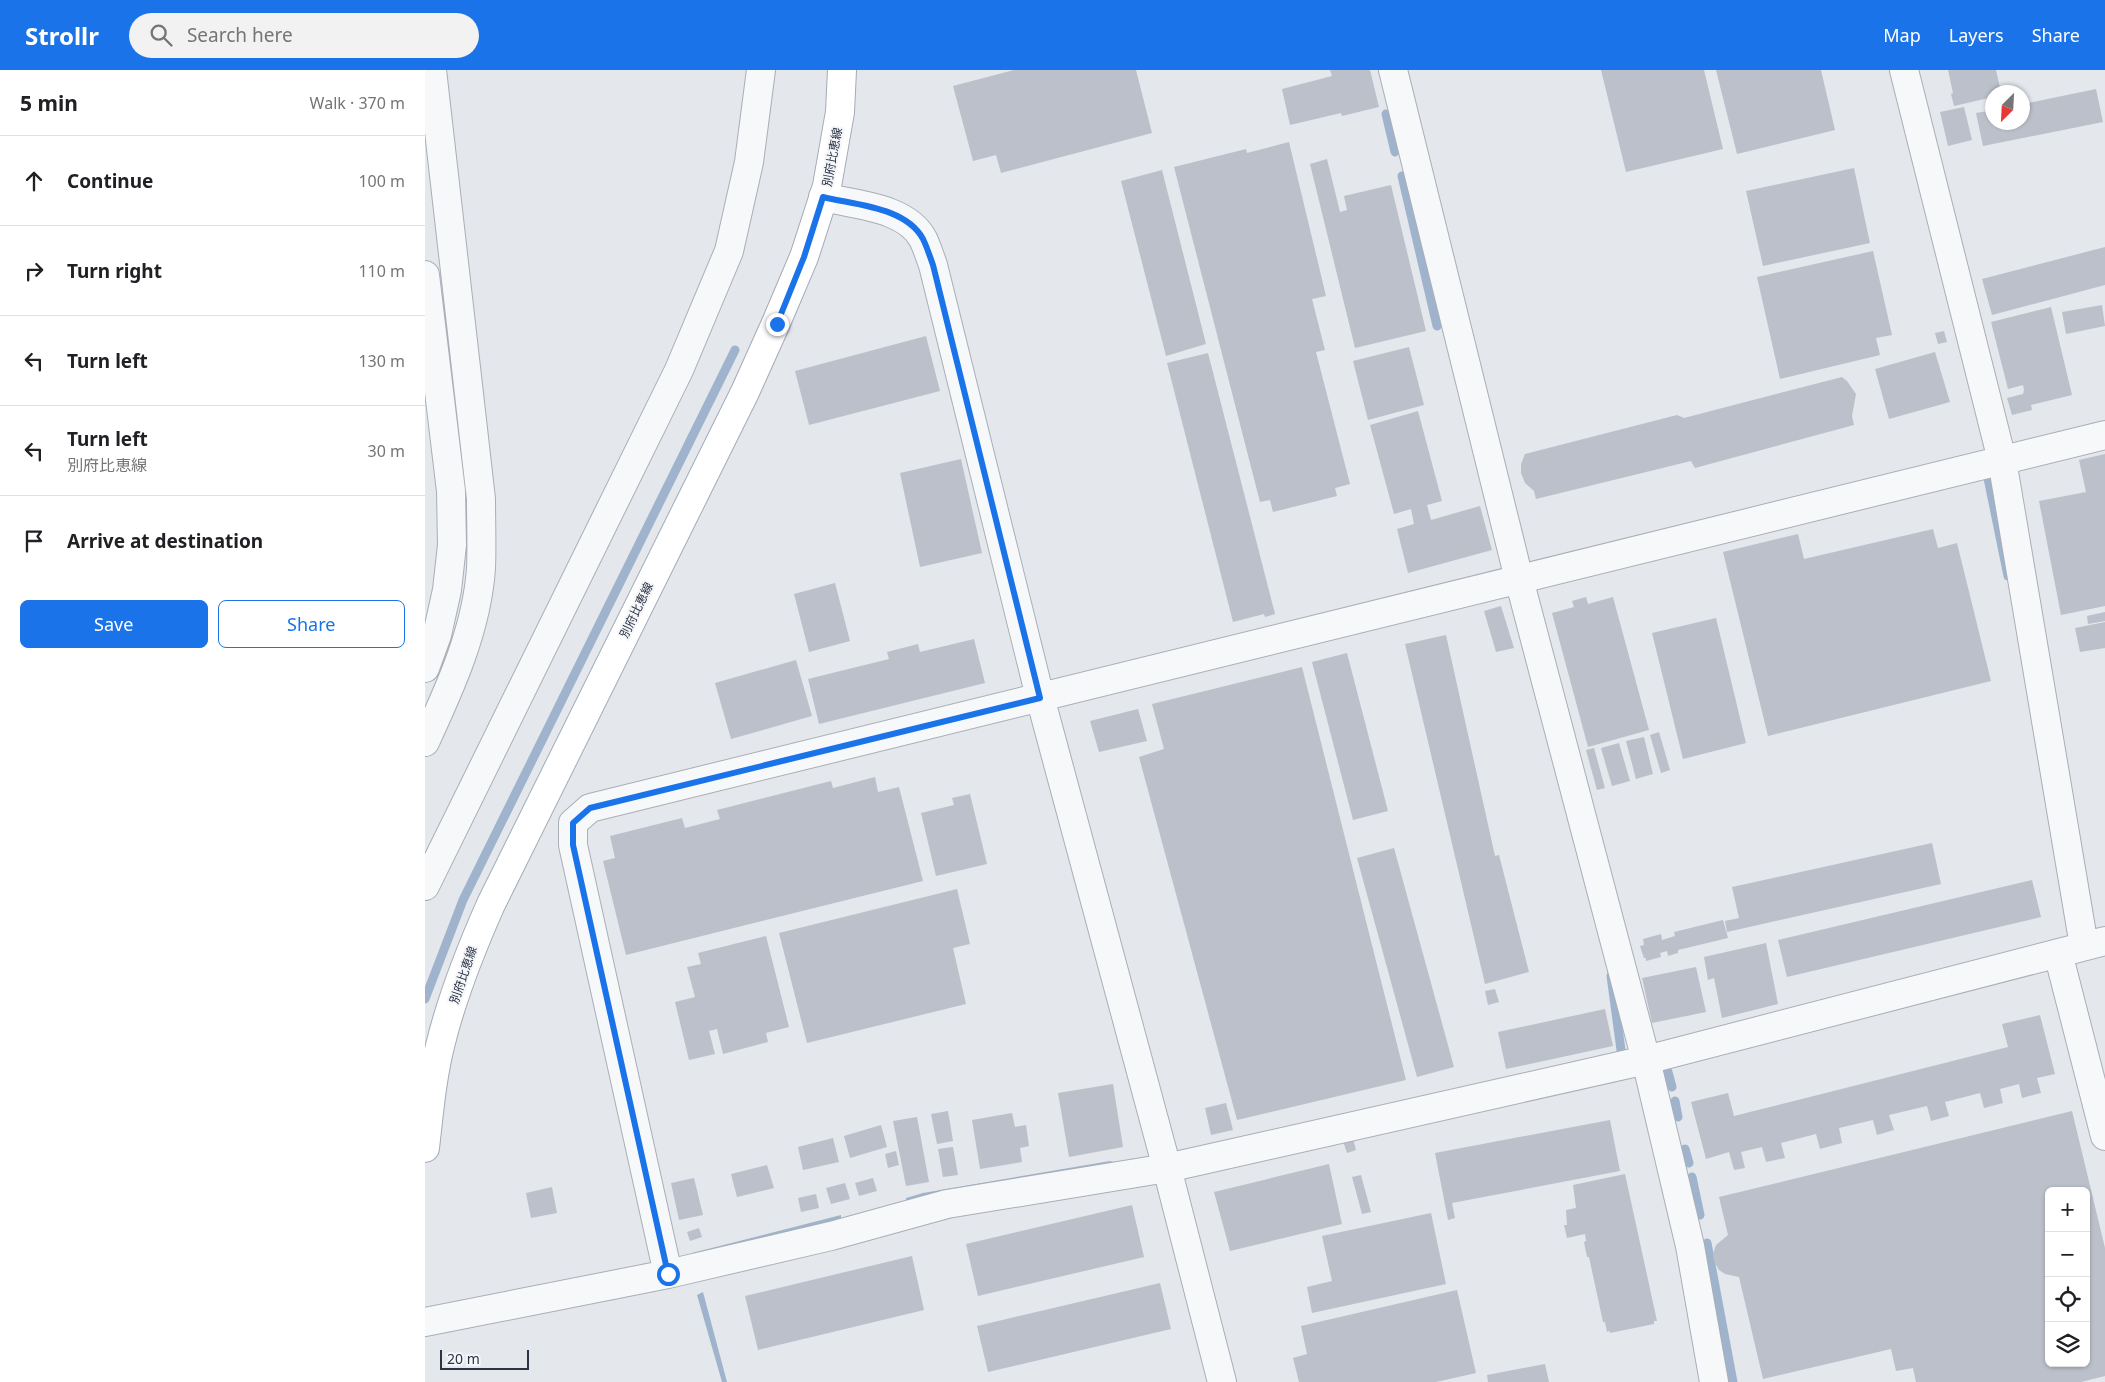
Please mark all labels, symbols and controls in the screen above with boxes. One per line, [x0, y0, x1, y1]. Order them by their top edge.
search box [129, 13, 479, 58]
text: Strollr [25, 19, 99, 52]
icon: search [147, 21, 175, 49]
text: Search here [187, 22, 293, 48]
text: Map [1883, 23, 1921, 47]
text: Layers [1949, 23, 2004, 47]
text: Share [2032, 23, 2080, 47]
north arrow [1985, 85, 2030, 130]
text: 5 min [20, 89, 78, 117]
text: Walk · 370 m [310, 92, 405, 114]
street label: 別府比恵線 [818, 126, 846, 188]
icon: ahead [20, 167, 48, 195]
text: Continue [67, 168, 153, 194]
text: 100 m [358, 170, 405, 192]
icon: right [20, 257, 48, 285]
text: Turn right [67, 258, 162, 284]
text: 110 m [358, 260, 405, 282]
route end [766, 313, 789, 336]
icon: left [20, 347, 48, 375]
text: Turn left [67, 348, 148, 374]
text: 130 m [358, 350, 405, 372]
text: Turn left [67, 426, 148, 452]
icon: left [20, 437, 48, 465]
text: 30 m [368, 440, 405, 462]
text: 別府比恵線 [67, 454, 147, 476]
icon: arrive [20, 527, 48, 555]
text: Arrive at destination [67, 528, 263, 554]
street label: 別府比恵線 [615, 579, 657, 641]
button: Save [20, 600, 208, 648]
button: Share [218, 600, 405, 648]
street label: 別府比恵線 [445, 944, 481, 1006]
map controls [2045, 1187, 2090, 1367]
button: + [2045, 1187, 2090, 1232]
button: − [2045, 1232, 2090, 1277]
route start [657, 1263, 680, 1286]
button: locate [2045, 1277, 2090, 1322]
button: layers [2045, 1322, 2090, 1367]
scale bar [440, 1347, 529, 1370]
text: 20 m [447, 1349, 480, 1368]

